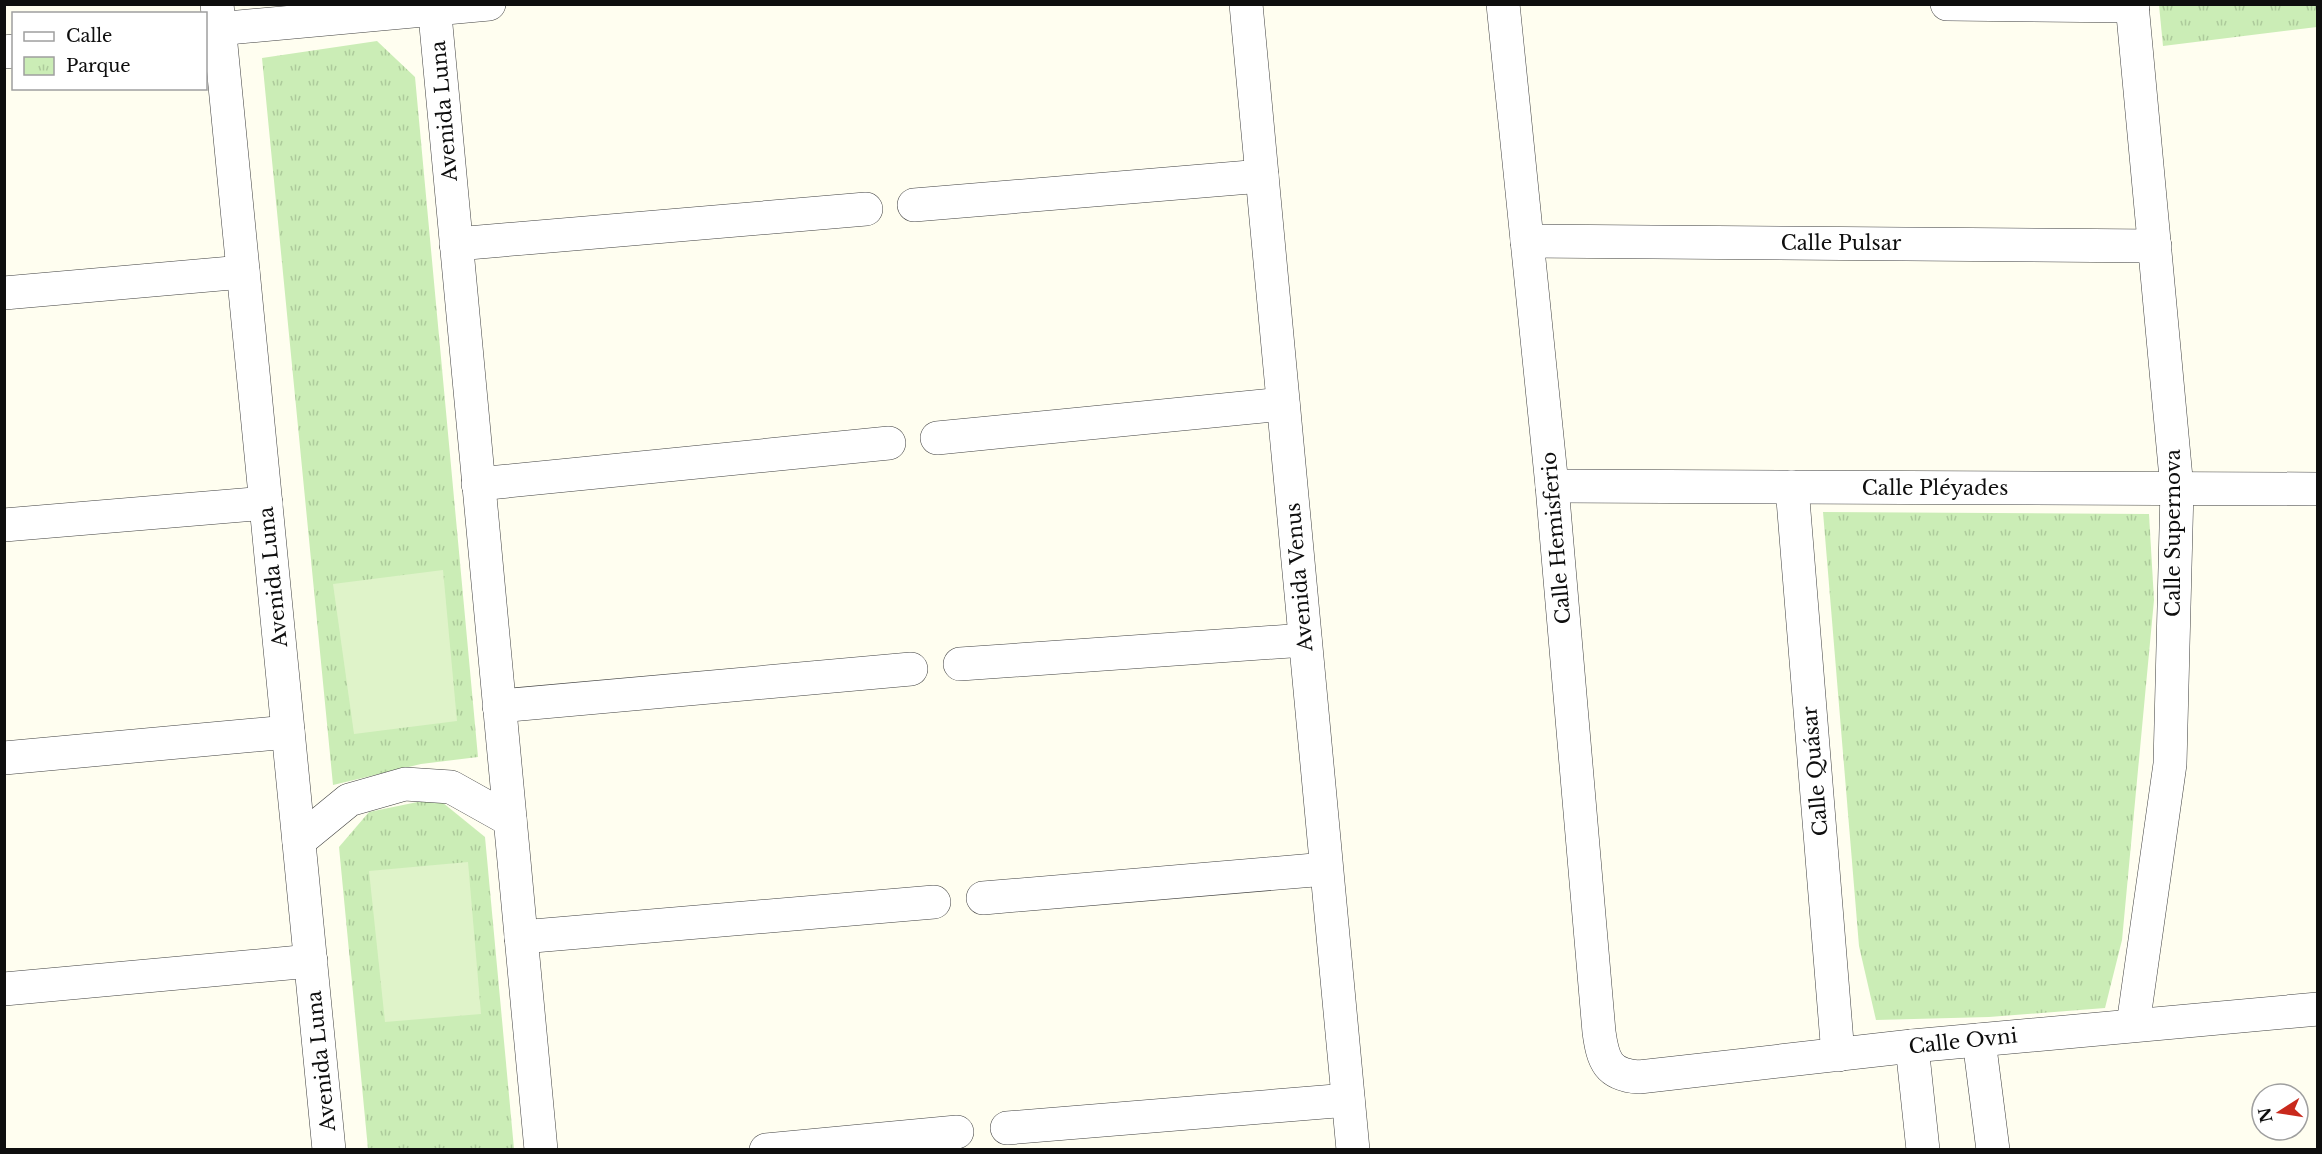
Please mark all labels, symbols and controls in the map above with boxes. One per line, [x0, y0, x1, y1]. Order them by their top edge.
legend [12, 12, 207, 90]
text: Calle [66, 25, 112, 47]
street label: Avenida Luna [426, 39, 462, 183]
text: Parque [66, 55, 131, 77]
street label: Calle Pulsar [1781, 231, 1902, 255]
street label: Calle Supernova [2161, 448, 2185, 617]
street label: Calle Hemisferio [1537, 451, 1575, 625]
street label: Calle Pléyades [1862, 476, 2008, 500]
street label: Avenida Venus [1281, 502, 1318, 653]
street label: Avenida Luna [254, 505, 292, 649]
street label: Calle Quásar [1797, 705, 1833, 837]
street label: Avenida Luna [302, 989, 340, 1133]
street label: Calle Ovni [1908, 1023, 2019, 1059]
north arrow [2250, 1082, 2310, 1142]
text: N [2254, 1106, 2277, 1125]

